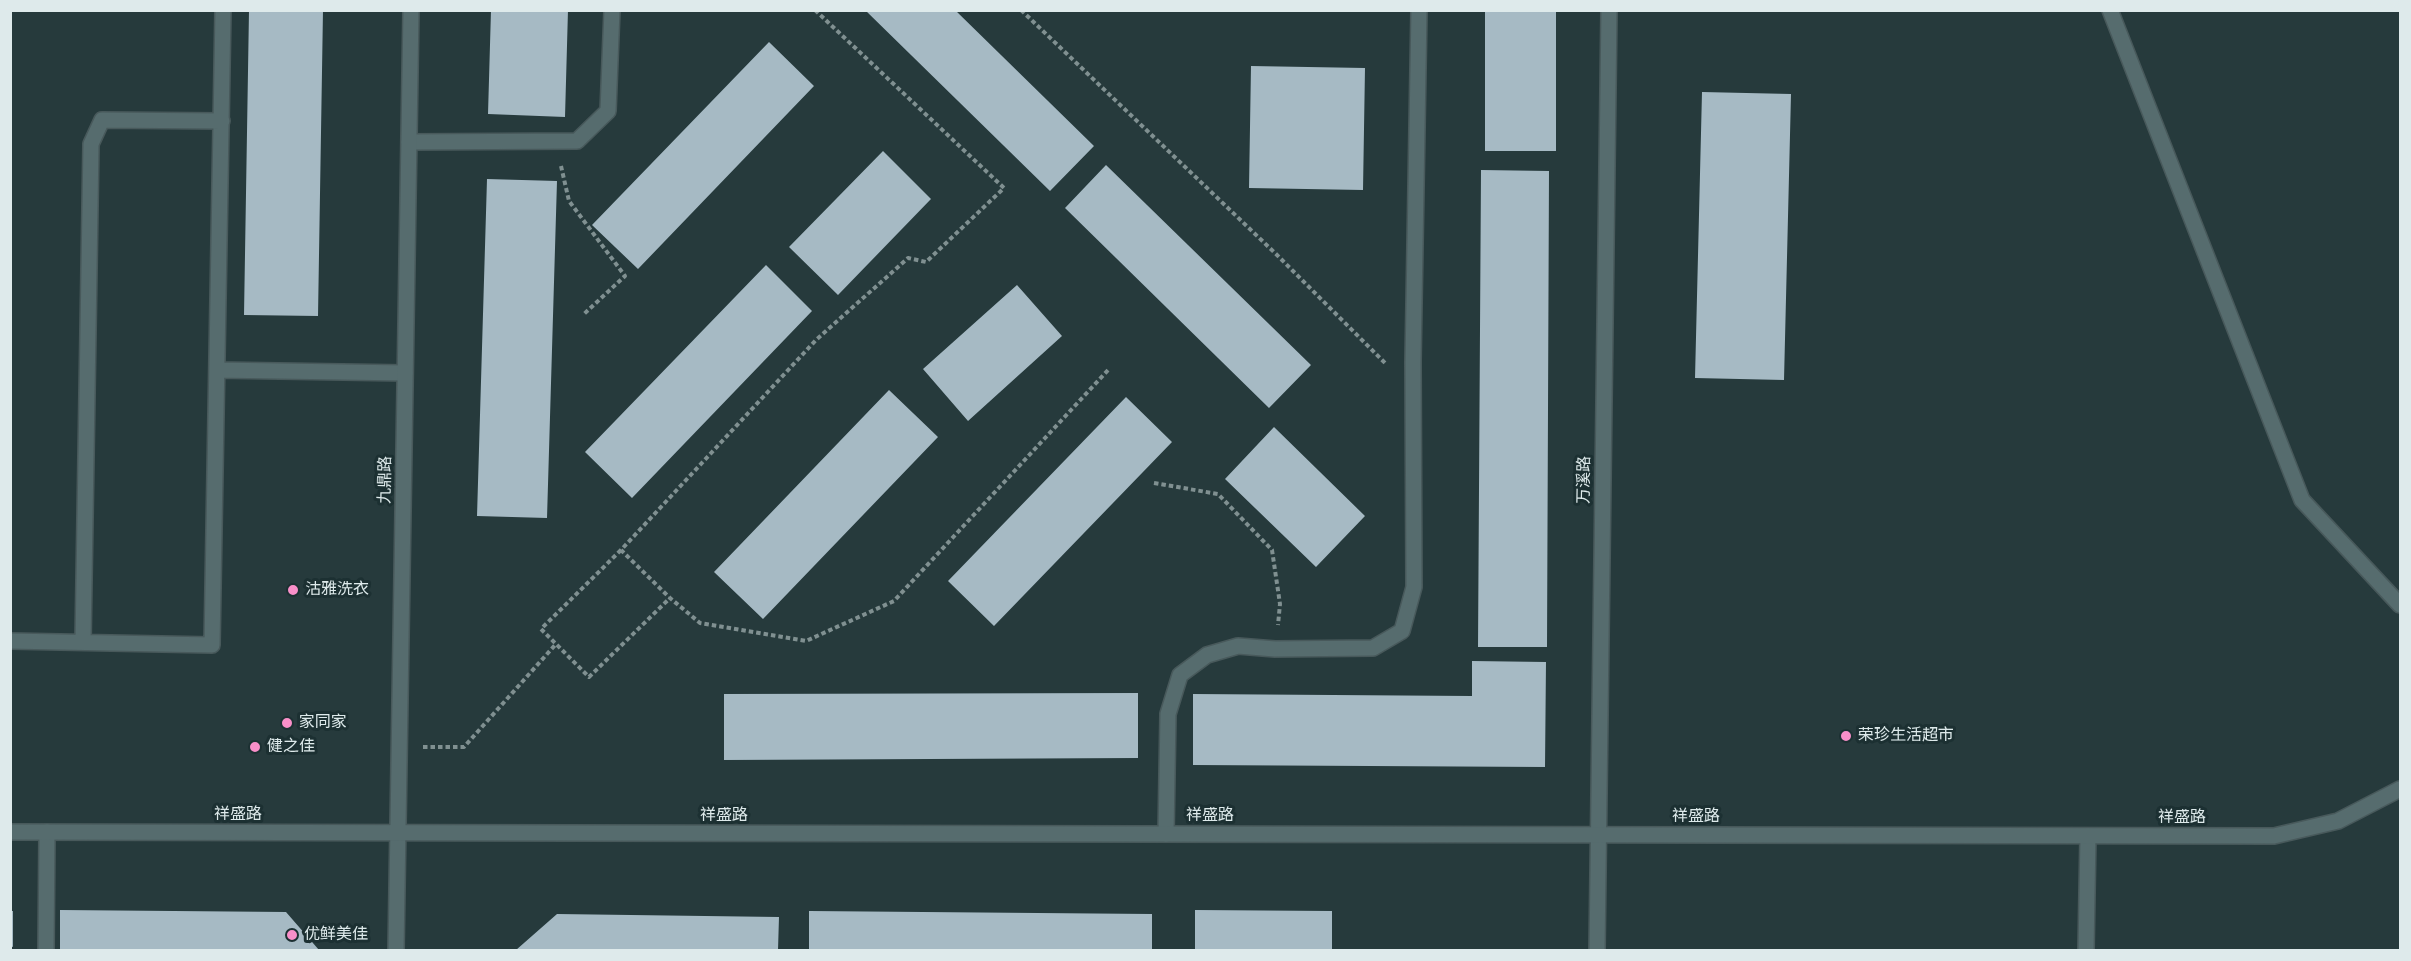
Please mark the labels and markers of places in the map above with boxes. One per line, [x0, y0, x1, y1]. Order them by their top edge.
place label: 沽雅洗衣 [305, 580, 369, 600]
marker: 沽雅洗衣 [286, 583, 300, 597]
place label: 家同家 [299, 713, 347, 733]
marker: 家同家 [280, 716, 294, 730]
place label: 荣珍生活超市 [1858, 726, 1954, 746]
marker: 荣珍生活超市 [1839, 729, 1853, 743]
place label: 健之佳 [267, 737, 315, 757]
marker: 健之佳 [248, 740, 262, 754]
place label: 优鲜美佳 [304, 925, 368, 945]
marker: 优鲜美佳 [285, 928, 299, 942]

